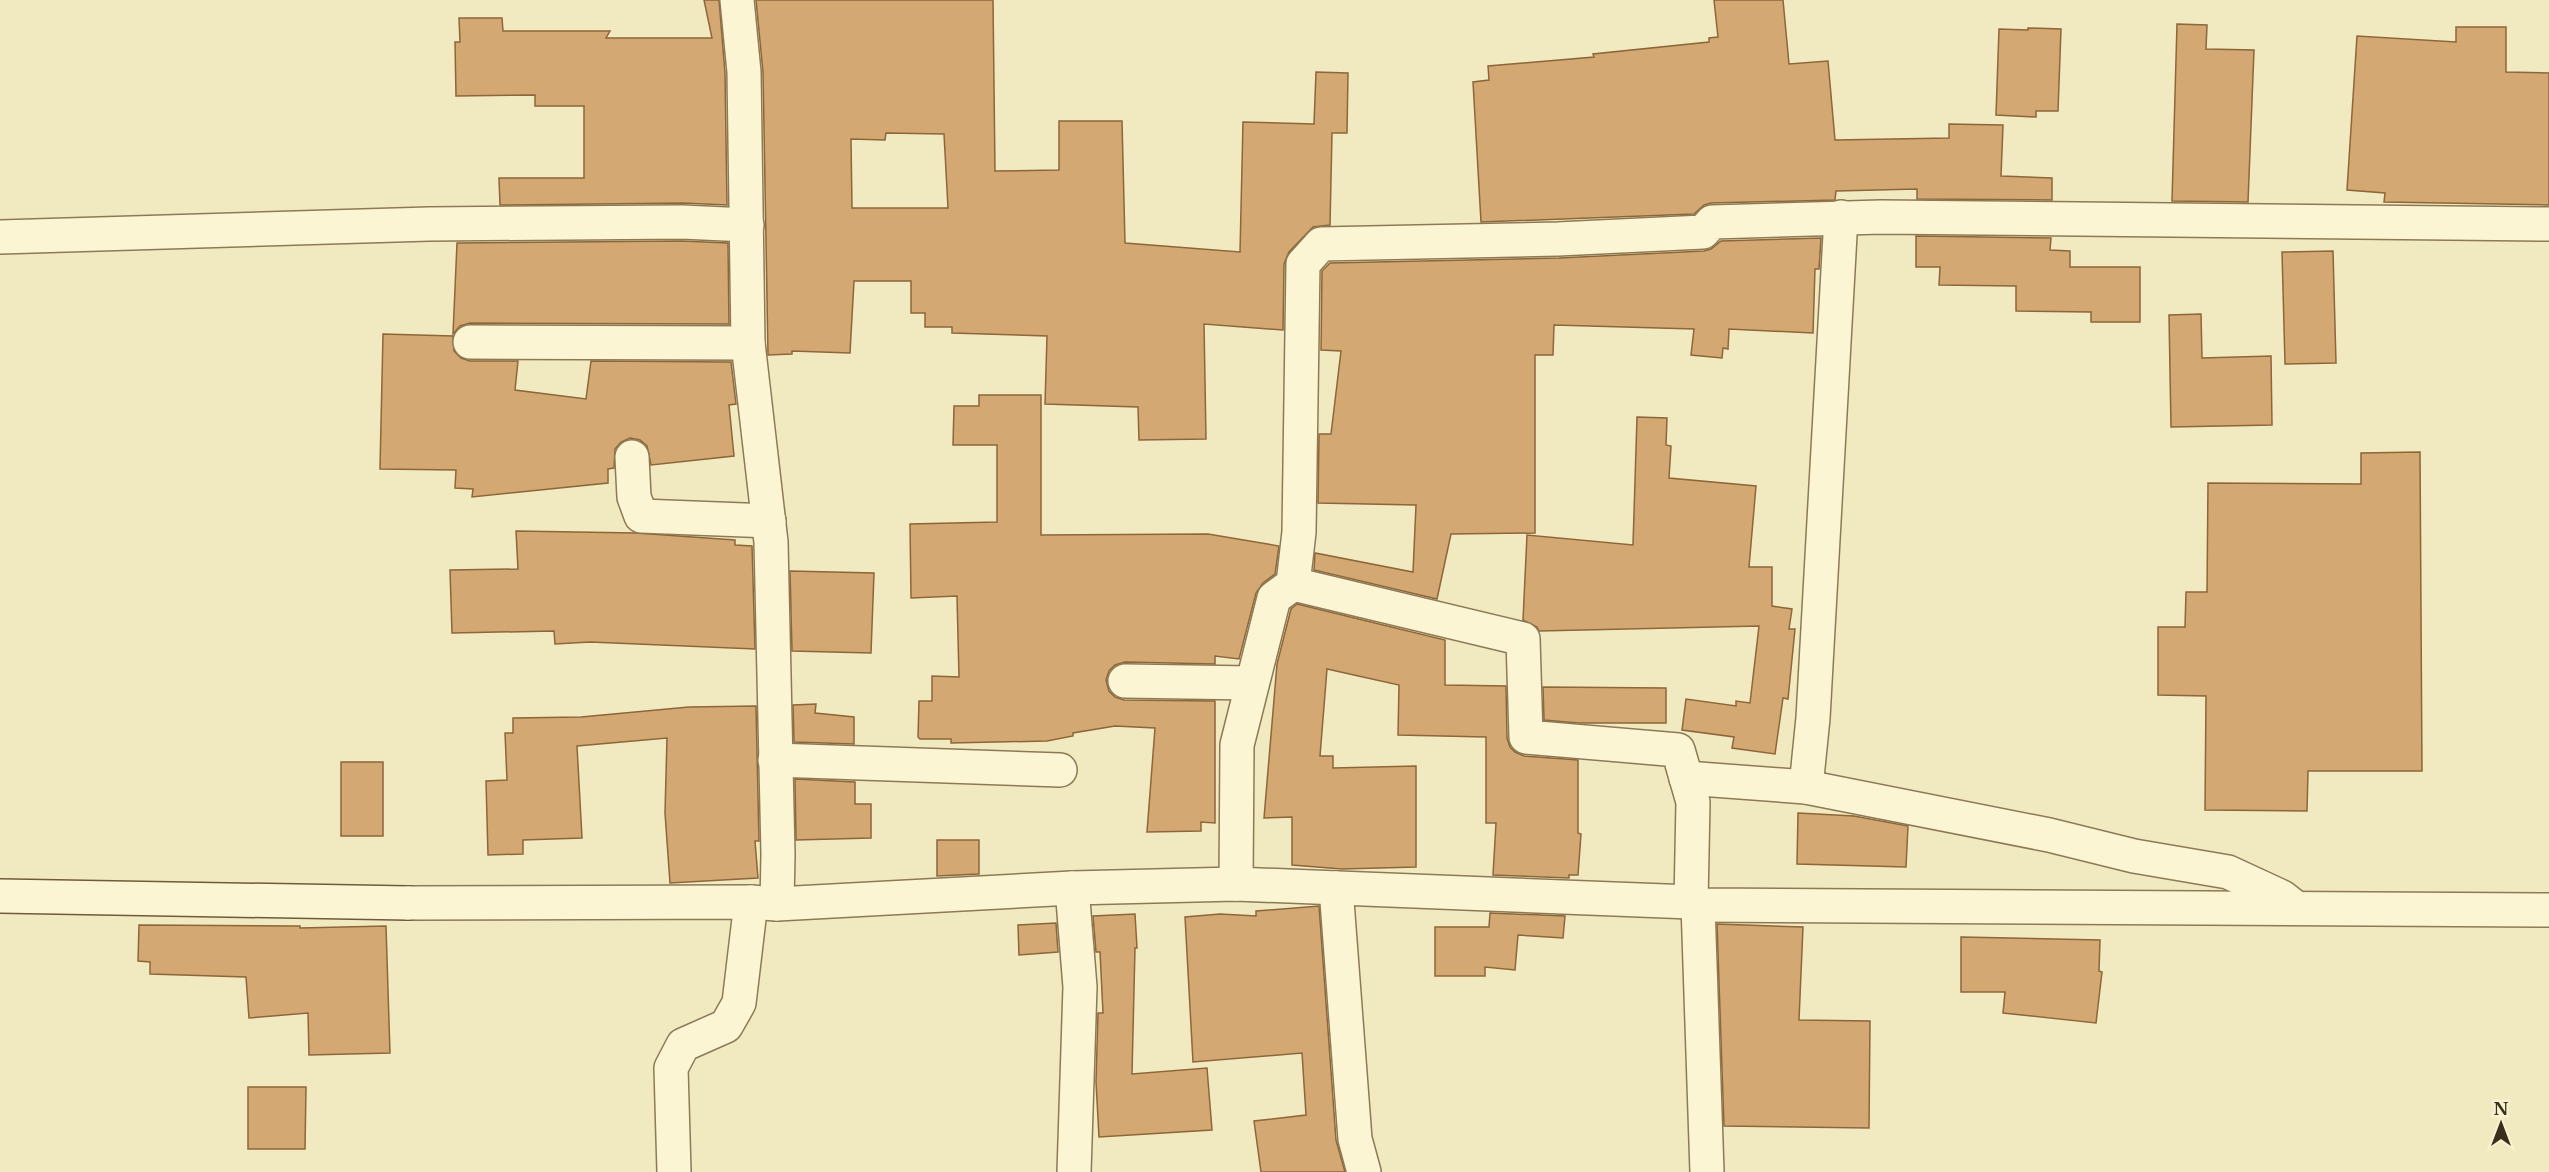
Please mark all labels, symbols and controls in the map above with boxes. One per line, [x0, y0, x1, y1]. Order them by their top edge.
north arrow [2471, 1094, 2531, 1154]
text: N [2493, 1099, 2509, 1119]

